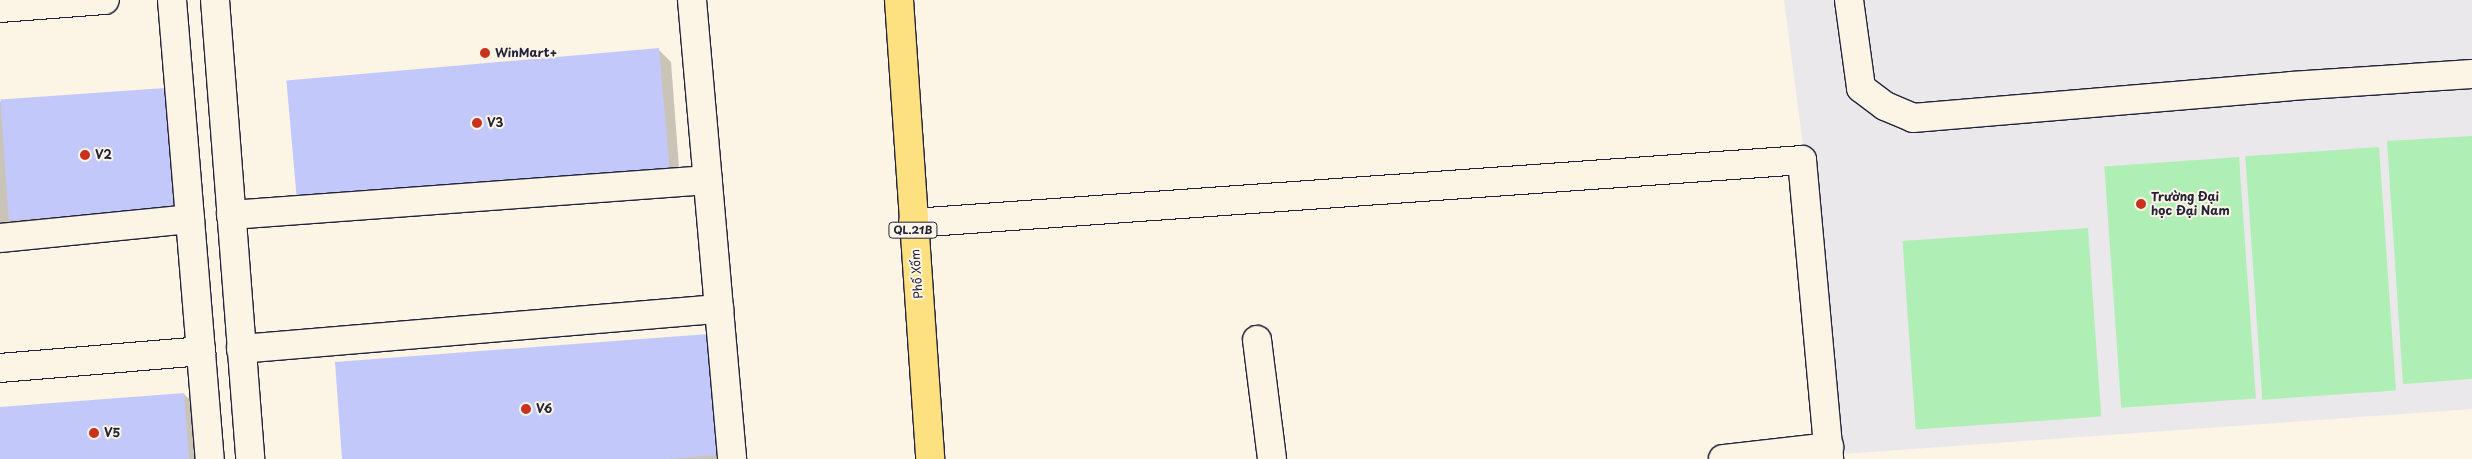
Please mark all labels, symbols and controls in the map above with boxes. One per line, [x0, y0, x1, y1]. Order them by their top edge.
place label: WinMart+ [495, 46, 557, 60]
marker: WinMart+ [479, 47, 491, 59]
place label: V3 [487, 116, 503, 130]
marker: V3 [471, 117, 483, 129]
place label: V2 [95, 148, 112, 162]
marker: V2 [79, 149, 91, 161]
place label: Trường Đại học Đại Nam [2151, 190, 2230, 218]
marker: Trường Đại học Đại Nam [2135, 198, 2147, 210]
road number: QL.21B [888, 222, 938, 238]
street label: Phố Xốm [908, 249, 926, 299]
place label: V6 [536, 402, 552, 416]
marker: V6 [520, 403, 532, 415]
place label: V5 [104, 426, 120, 440]
marker: V5 [88, 427, 100, 439]

